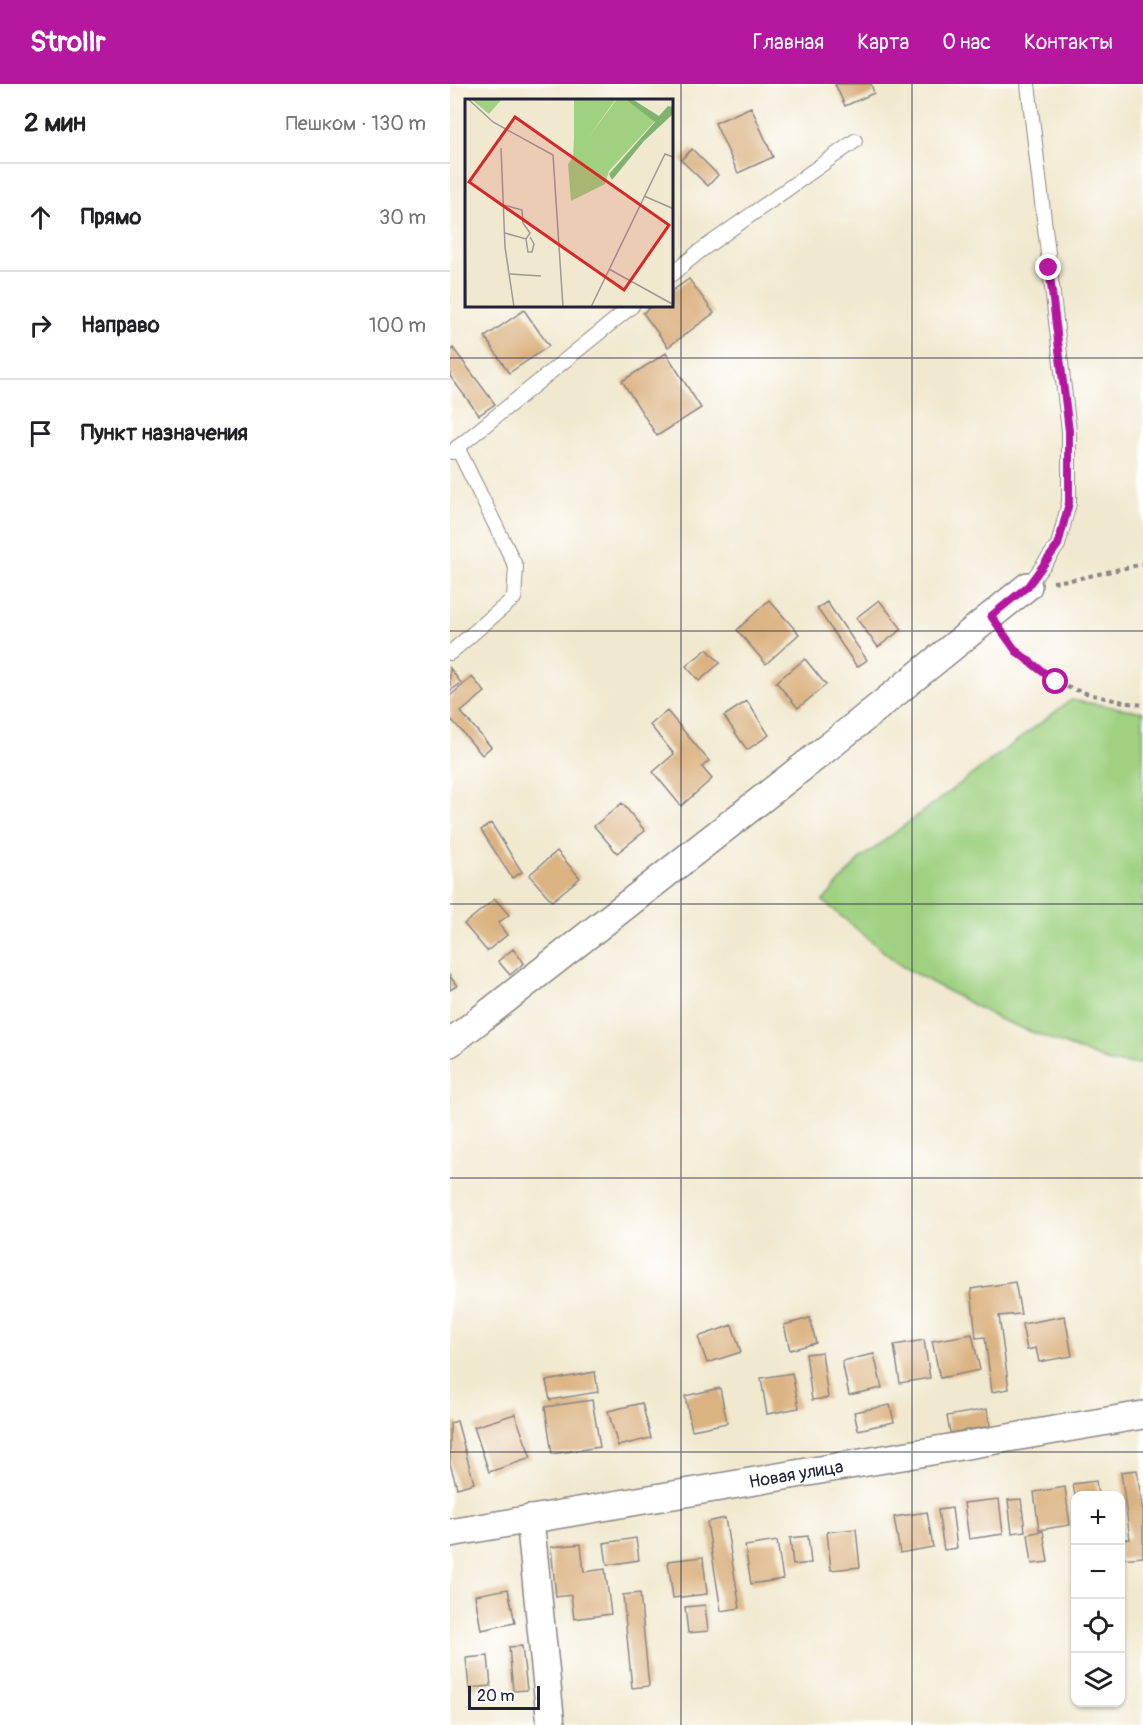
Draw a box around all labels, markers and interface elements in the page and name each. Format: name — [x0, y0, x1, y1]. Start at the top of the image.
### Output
text: Strollr — [30, 25, 105, 60]
text: Главная — [753, 29, 824, 56]
text: Карта — [857, 29, 909, 56]
text: О нас — [942, 29, 991, 56]
text: Контакты — [1024, 29, 1113, 56]
inset map — [465, 99, 674, 308]
text: 2 мин — [24, 107, 86, 139]
text: Пешком · 130 m — [286, 111, 426, 136]
icon: ahead — [24, 201, 57, 234]
text: Прямо — [81, 203, 141, 231]
text: 30 m — [379, 205, 426, 230]
route end — [1035, 254, 1061, 280]
icon: right — [24, 309, 57, 342]
text: Направо — [81, 311, 160, 339]
text: 100 m — [369, 313, 426, 338]
icon: arrive — [24, 417, 57, 450]
text: Пункт назначения — [81, 419, 248, 447]
route start — [1042, 668, 1068, 694]
street label: Новая улица — [747, 1455, 845, 1493]
map controls — [1071, 1491, 1125, 1707]
button: + — [1071, 1491, 1125, 1545]
button: − — [1071, 1545, 1125, 1599]
button: locate — [1071, 1599, 1125, 1653]
button: layers — [1071, 1653, 1125, 1707]
scale bar — [468, 1683, 540, 1710]
text: 20 m — [477, 1686, 515, 1706]

